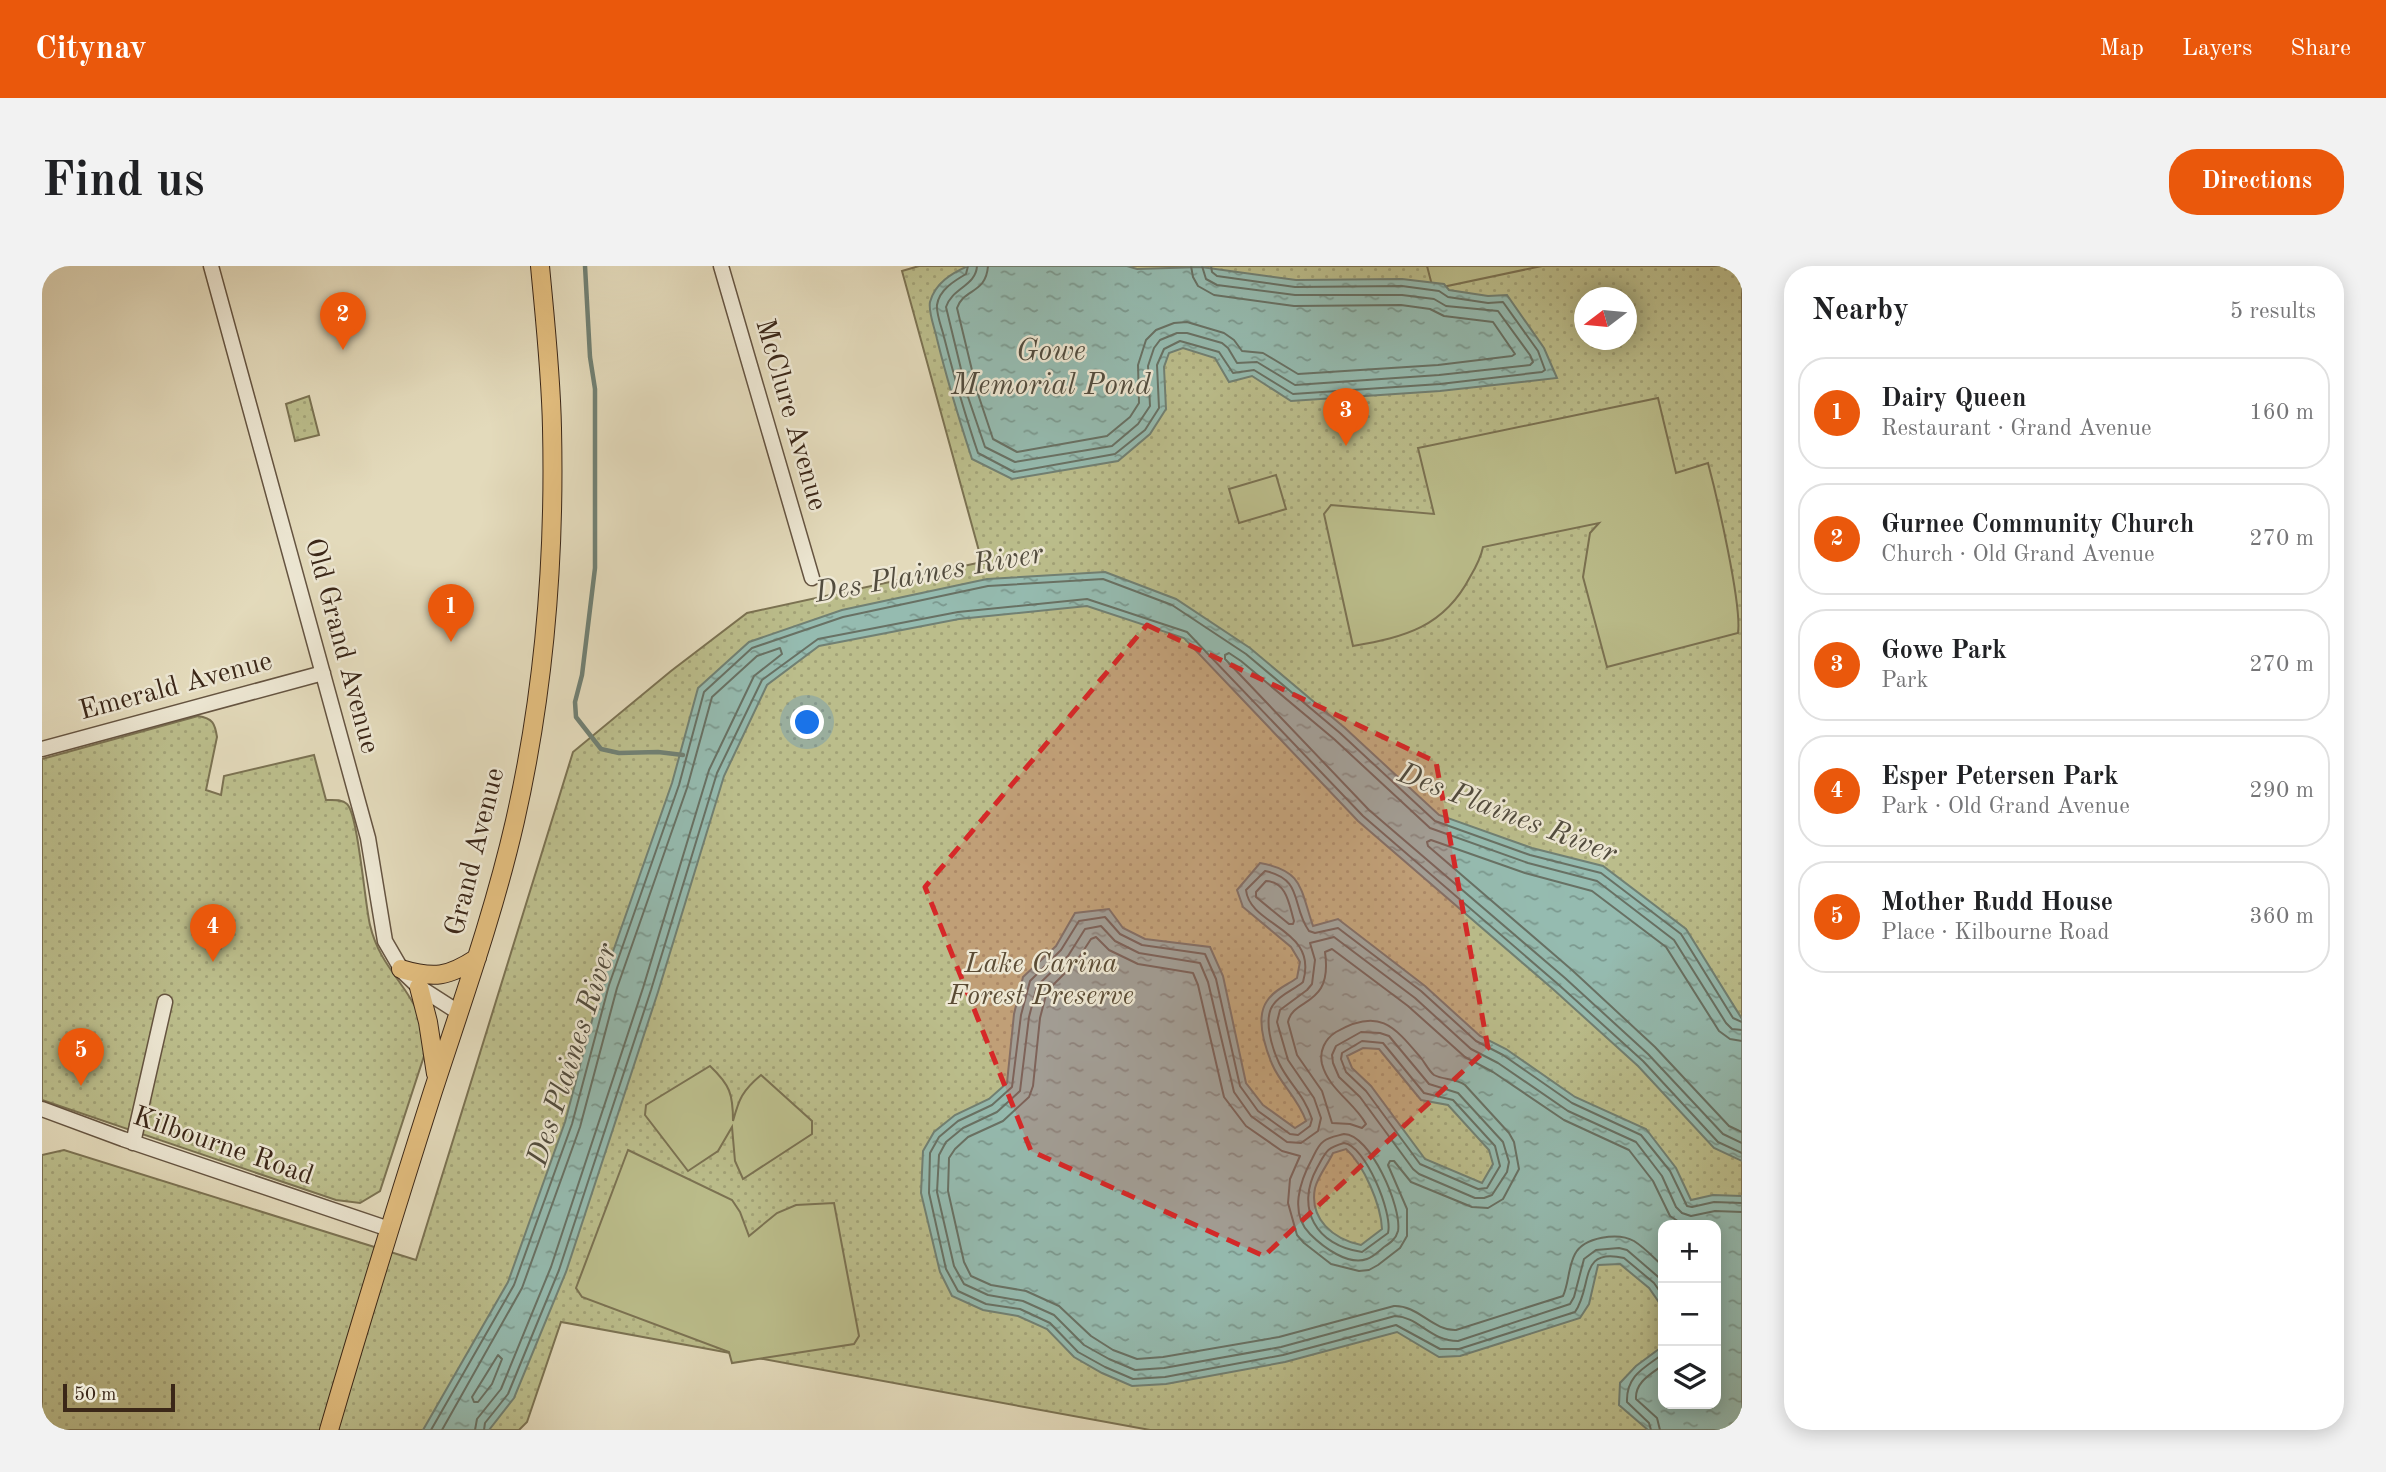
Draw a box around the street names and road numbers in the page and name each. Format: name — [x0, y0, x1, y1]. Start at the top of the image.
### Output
street label: McClure Avenue — [749, 316, 831, 514]
street label: Old Grand Avenue — [299, 535, 383, 757]
street label: Emerald Avenue — [76, 648, 276, 726]
street label: Grand Avenue — [442, 765, 510, 939]
street label: Kilbourne Road — [129, 1103, 317, 1191]

